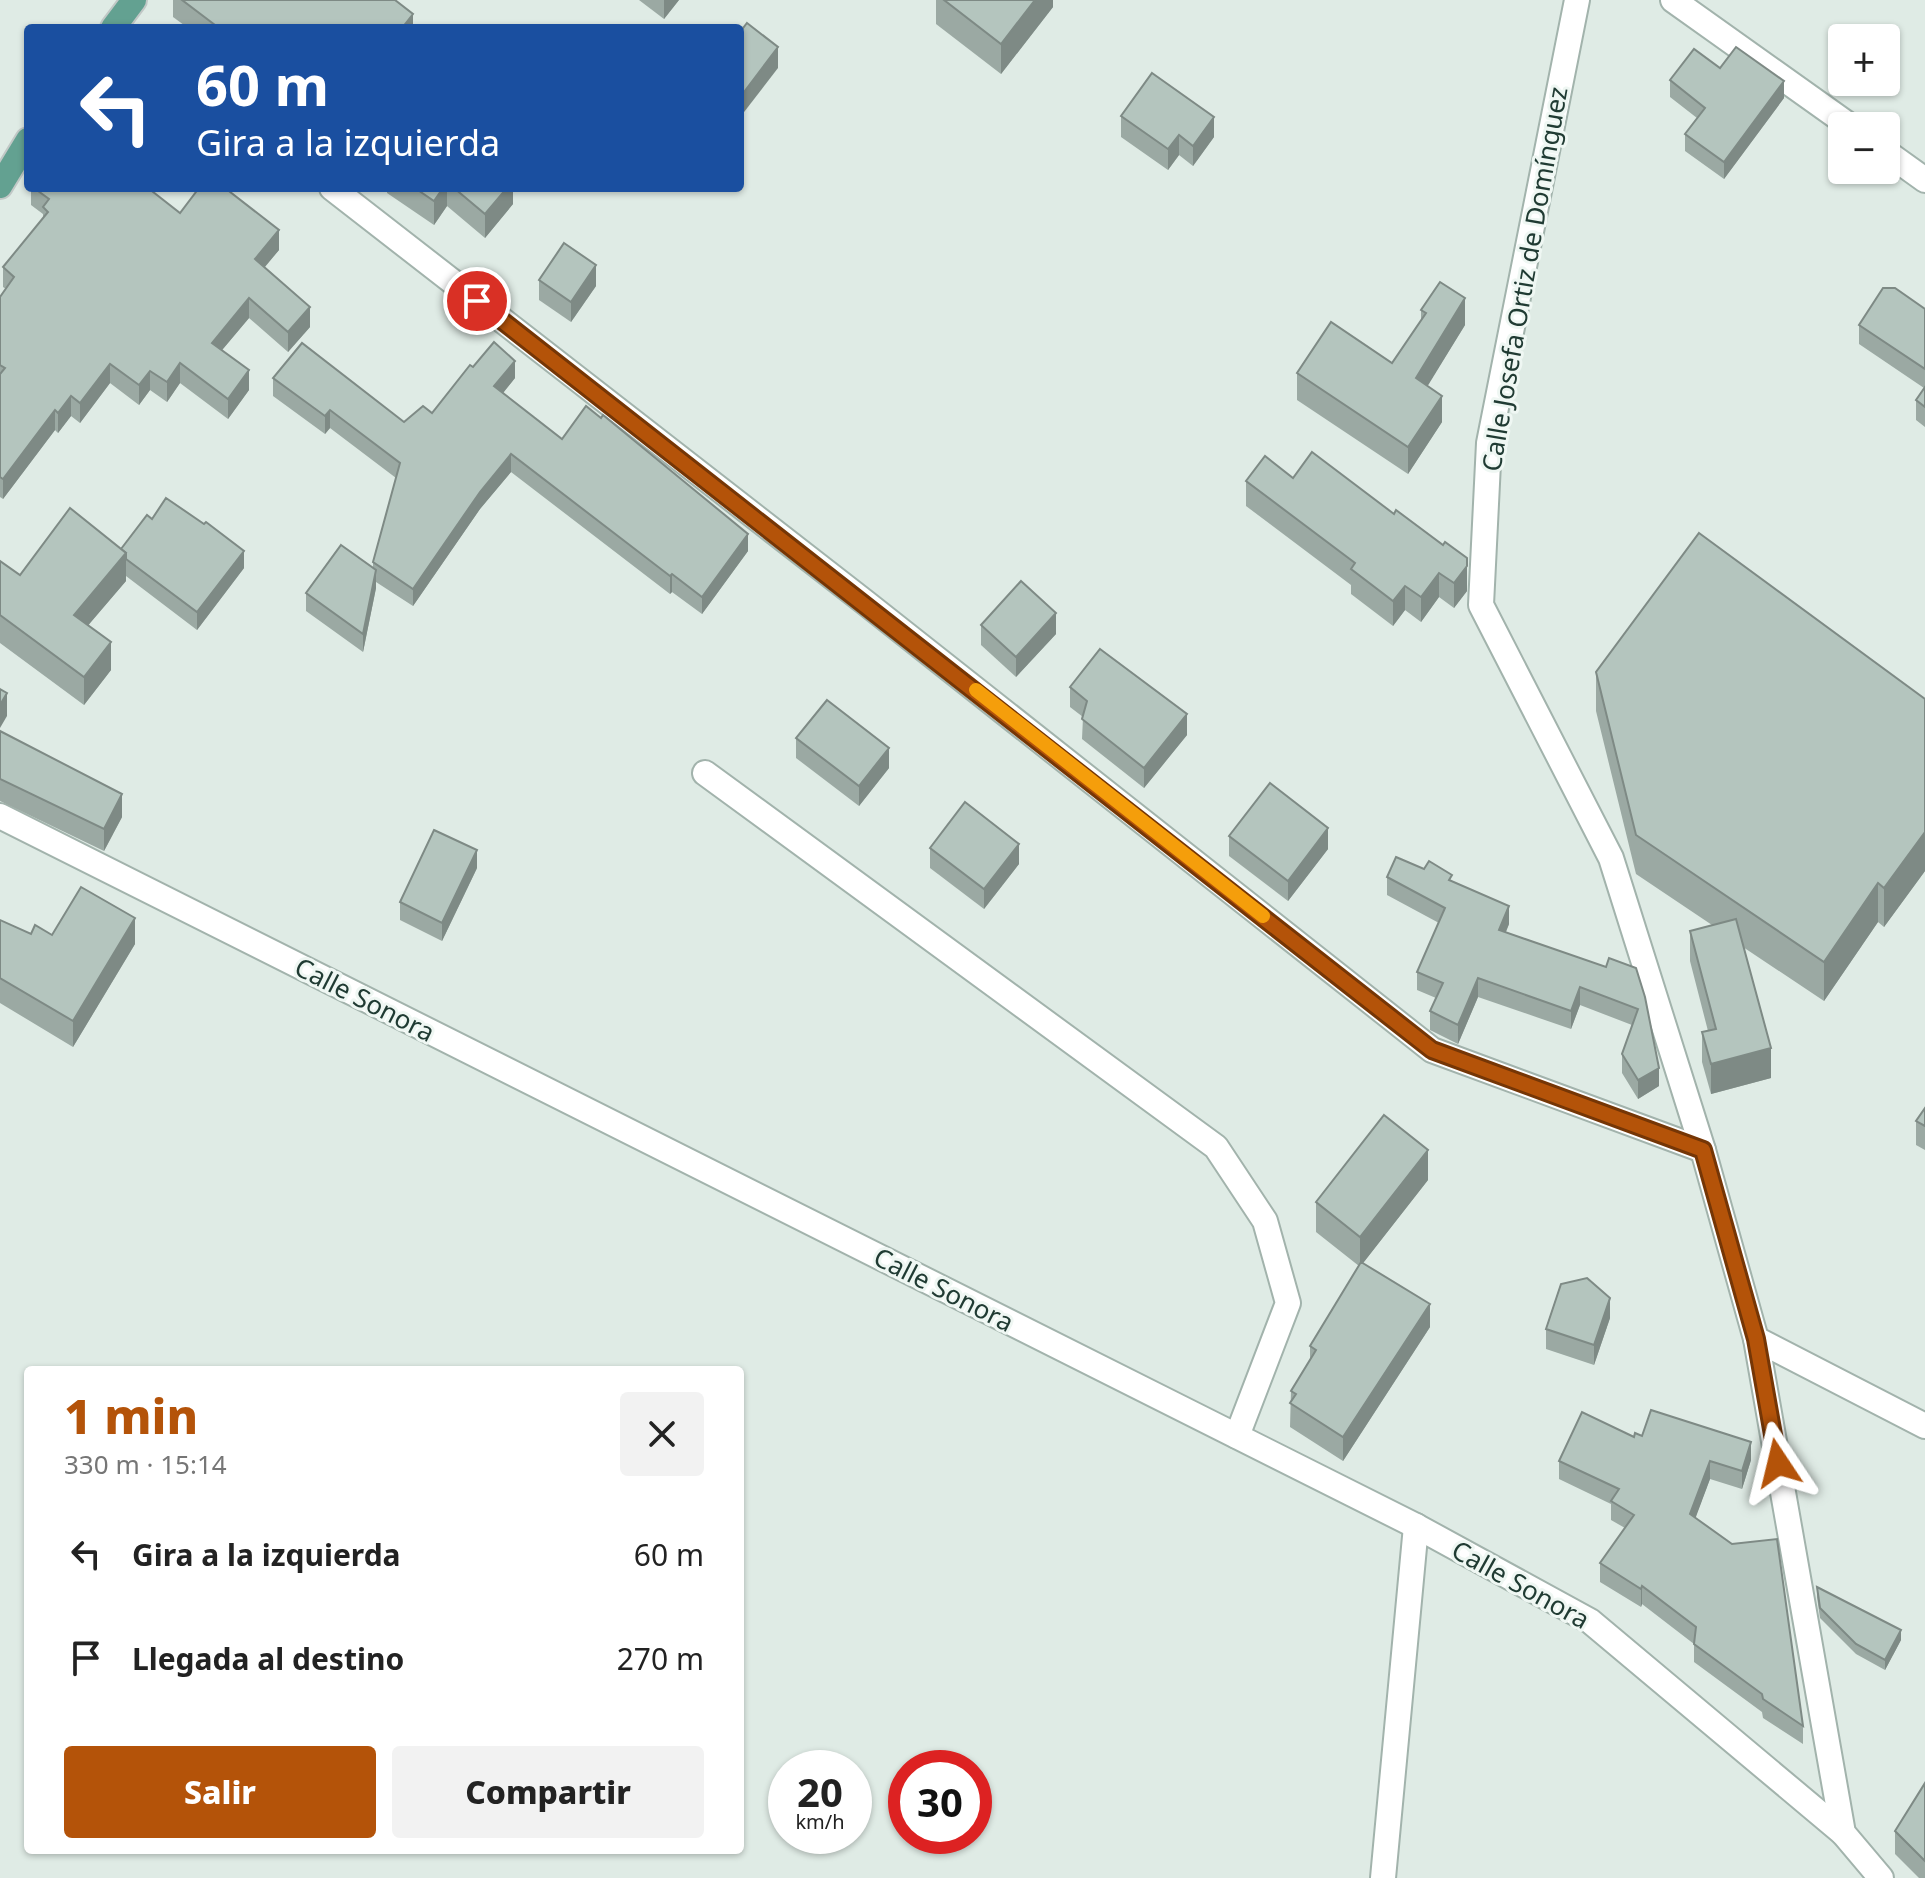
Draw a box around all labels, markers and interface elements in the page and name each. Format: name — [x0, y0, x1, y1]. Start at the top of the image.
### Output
map controls — [1828, 24, 1900, 184]
button: + — [1828, 24, 1900, 96]
text: 60 m — [196, 46, 329, 122]
icon: left — [64, 56, 168, 160]
street label: Calle Josefa Ortiz de Domínguez — [1472, 84, 1576, 474]
button: − — [1828, 112, 1900, 184]
text: Gira a la izquierda — [196, 118, 500, 167]
pin — [443, 267, 511, 335]
icon: arrive — [455, 279, 499, 323]
street label: Calle Sonora — [289, 948, 441, 1050]
street label: Calle Sonora — [868, 1238, 1020, 1340]
text: 1 min — [64, 1383, 198, 1448]
button: close — [620, 1392, 704, 1476]
position arrow — [1736, 1421, 1820, 1505]
text: 330 m · 15:14 — [64, 1446, 227, 1482]
street label: Calle Sonora — [1446, 1531, 1596, 1637]
icon: left — [64, 1532, 108, 1576]
text: Gira a la izquierda — [132, 1534, 401, 1575]
text: 60 m — [634, 1534, 704, 1575]
icon: arrive — [64, 1636, 108, 1680]
text: Llegada al destino — [132, 1638, 404, 1679]
text: 270 m — [617, 1638, 704, 1679]
button: Salir — [64, 1746, 376, 1838]
button: Compartir — [392, 1746, 704, 1838]
speed limit sign: 30 — [888, 1750, 992, 1854]
text: 20 — [797, 1764, 843, 1819]
text: km/h — [795, 1808, 845, 1835]

